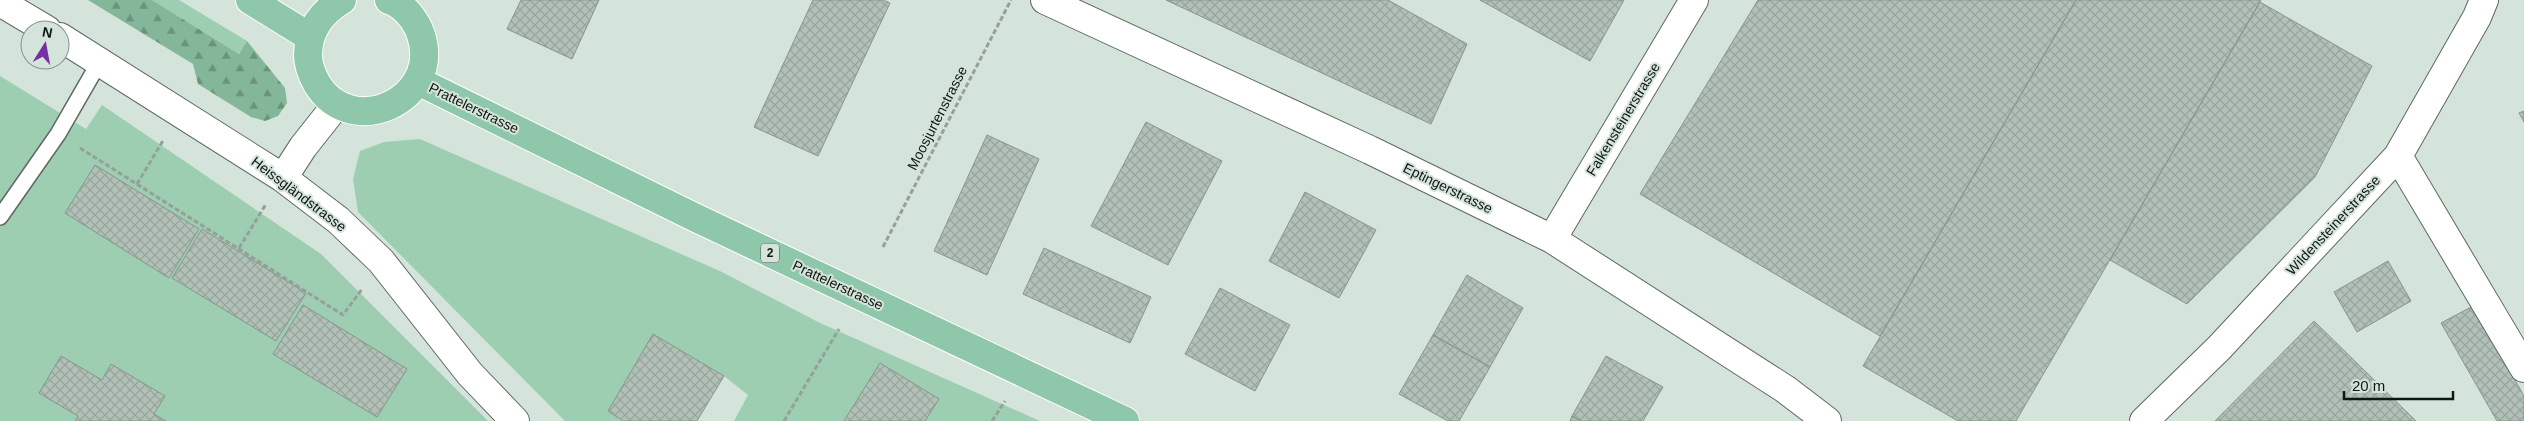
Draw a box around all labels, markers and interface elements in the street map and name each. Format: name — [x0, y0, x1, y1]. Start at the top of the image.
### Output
north arrow — [20, 20, 70, 70]
text: N — [41, 23, 54, 41]
street label: Falkensteinerstrasse — [1583, 59, 1663, 178]
street label: Moosjurtenstrasse — [904, 63, 970, 173]
street label: Prattelerstrasse — [426, 79, 522, 137]
street label: Heissgländstrasse — [249, 153, 350, 235]
street label: Eptingerstrasse — [1401, 159, 1495, 217]
street label: Wildensteinerstrasse — [2283, 172, 2383, 278]
road number: 2 — [761, 244, 779, 262]
street label: Prattelerstrasse — [790, 257, 886, 313]
scale bar — [2344, 368, 2453, 400]
text: 20 m — [2352, 377, 2385, 394]

